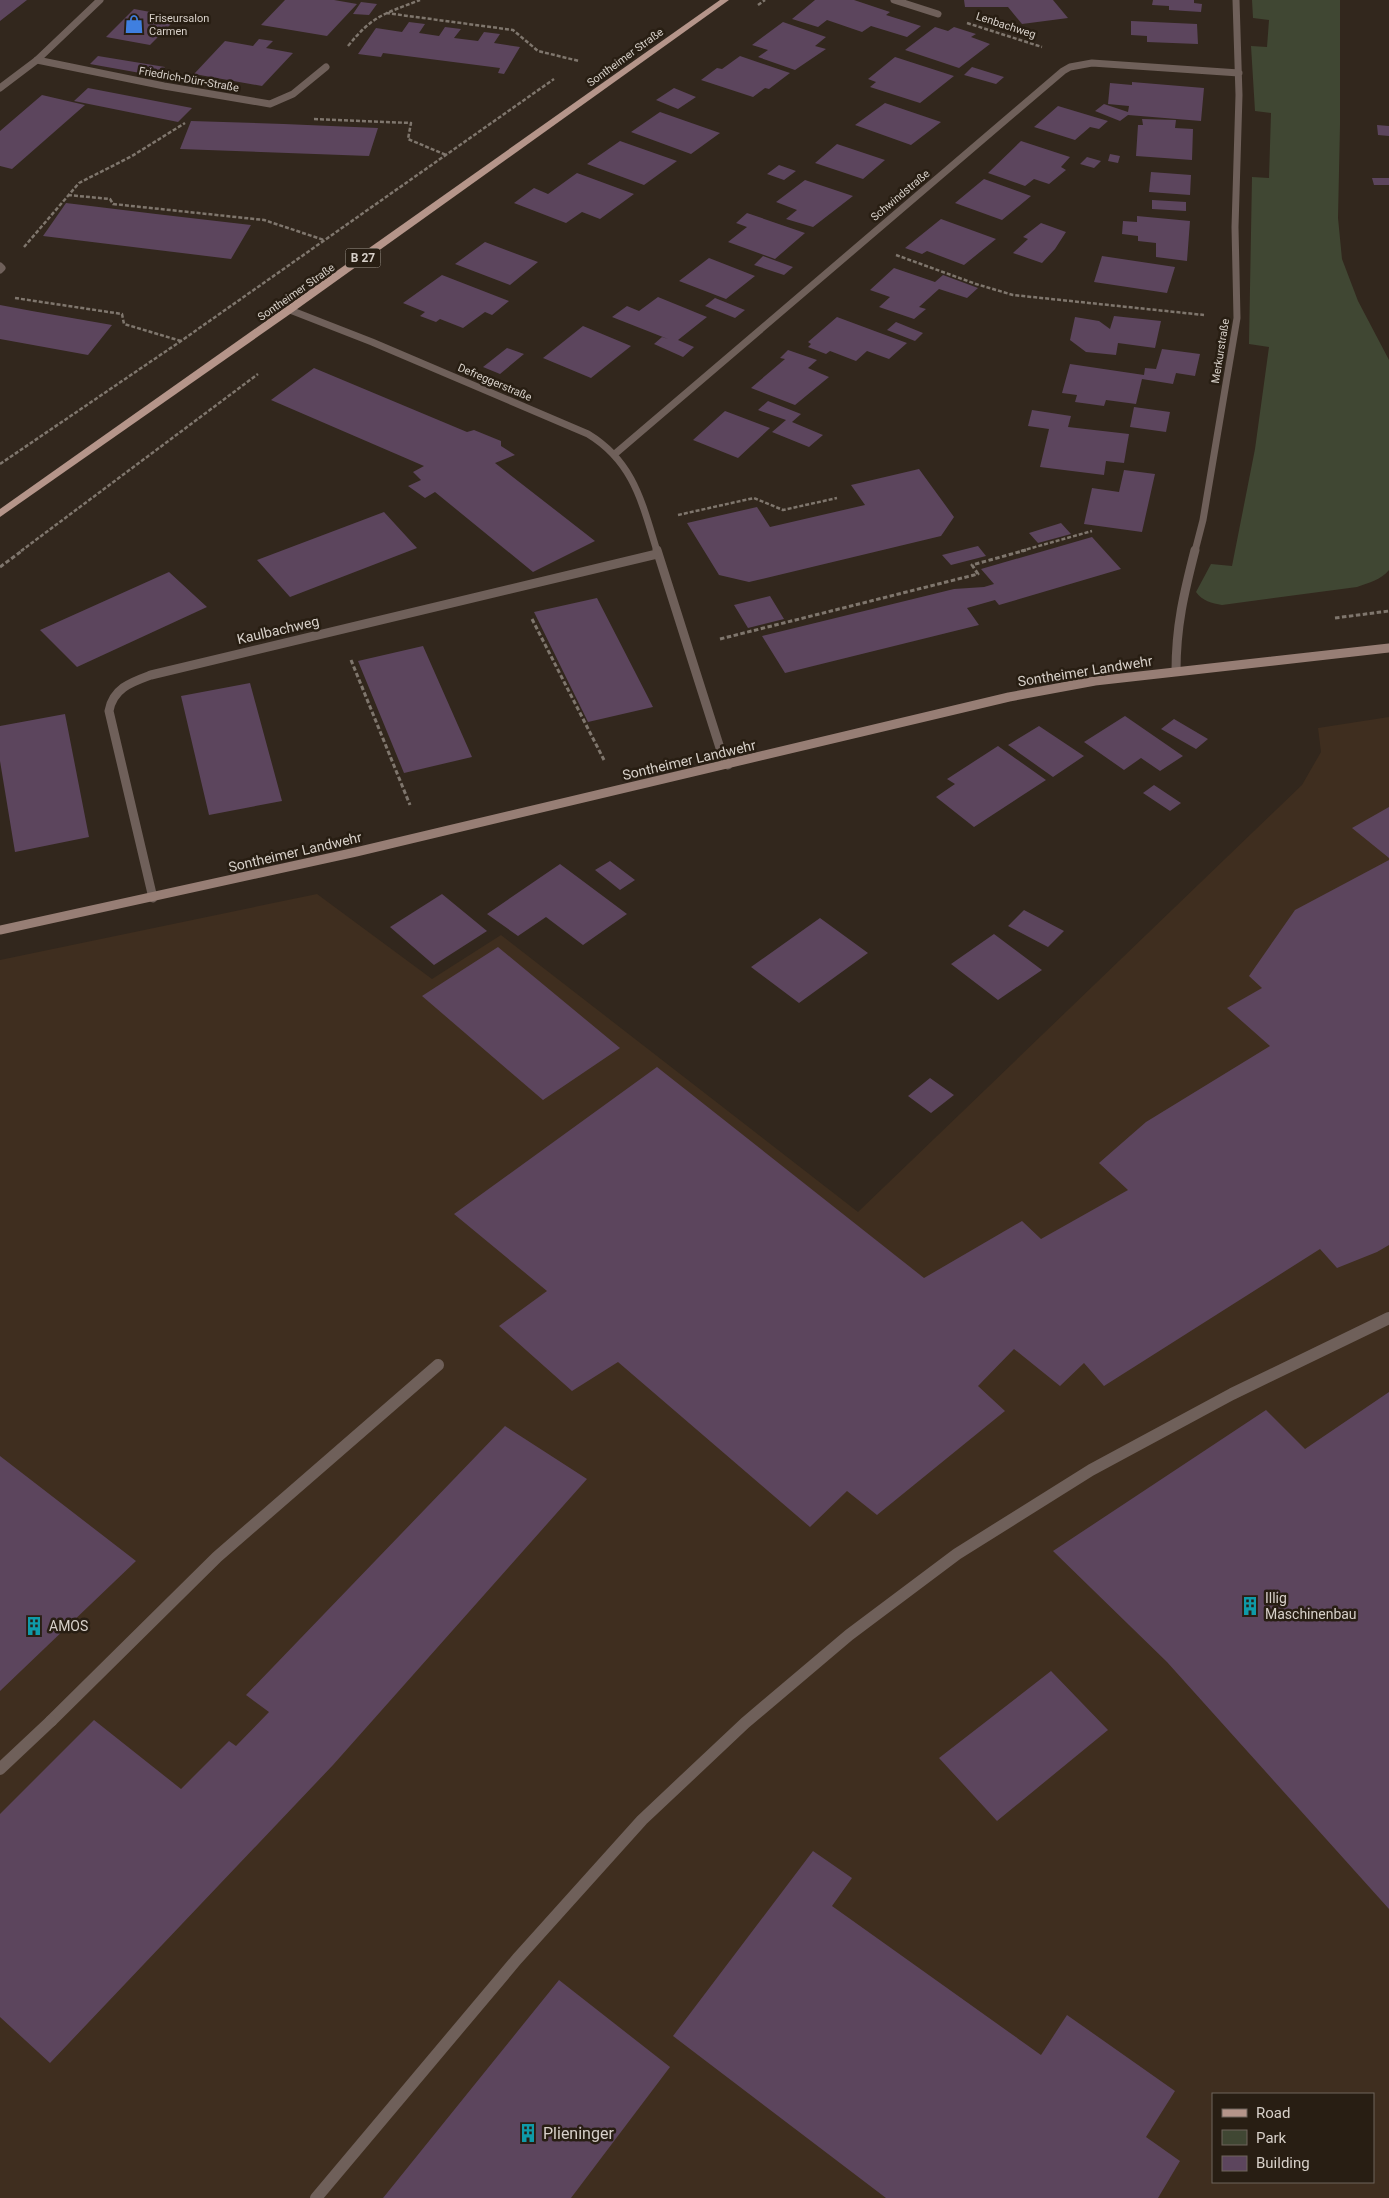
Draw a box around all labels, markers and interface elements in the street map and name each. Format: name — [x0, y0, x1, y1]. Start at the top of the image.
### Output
street label: Lenbachweg — [974, 10, 1037, 41]
place label: Friseursalon Carmen — [149, 12, 209, 38]
shop icon: Friseursalon Carmen — [123, 13, 145, 35]
street label: Sontheimer Straße — [585, 25, 666, 89]
street label: Friedrich-Dürr-Straße — [138, 64, 240, 95]
street label: Schwindstraße — [868, 167, 932, 224]
road number: B 27 — [346, 248, 380, 268]
street label: Sontheimer Straße — [255, 261, 337, 324]
street label: Merkurstraße — [1209, 317, 1232, 385]
street label: Defreggerstraße — [456, 361, 534, 404]
street label: Kaulbachweg — [235, 613, 321, 647]
street label: Sontheimer Landwehr — [1016, 652, 1154, 690]
street label: Sontheimer Landwehr — [621, 737, 757, 783]
street label: Sontheimer Landwehr — [227, 829, 363, 875]
place label: Illig Maschinenbau — [1265, 1590, 1357, 1622]
building icon: Illig Maschinenbau — [1239, 1595, 1261, 1617]
building icon: AMOS — [23, 1615, 45, 1637]
place label: AMOS — [49, 1618, 88, 1634]
legend — [1212, 2093, 1374, 2183]
text: Road — [1256, 2104, 1290, 2122]
building icon: Plieninger — [517, 2122, 539, 2144]
place label: Plieninger — [543, 2124, 614, 2143]
text: Park — [1256, 2129, 1287, 2147]
text: Building — [1256, 2154, 1310, 2172]

